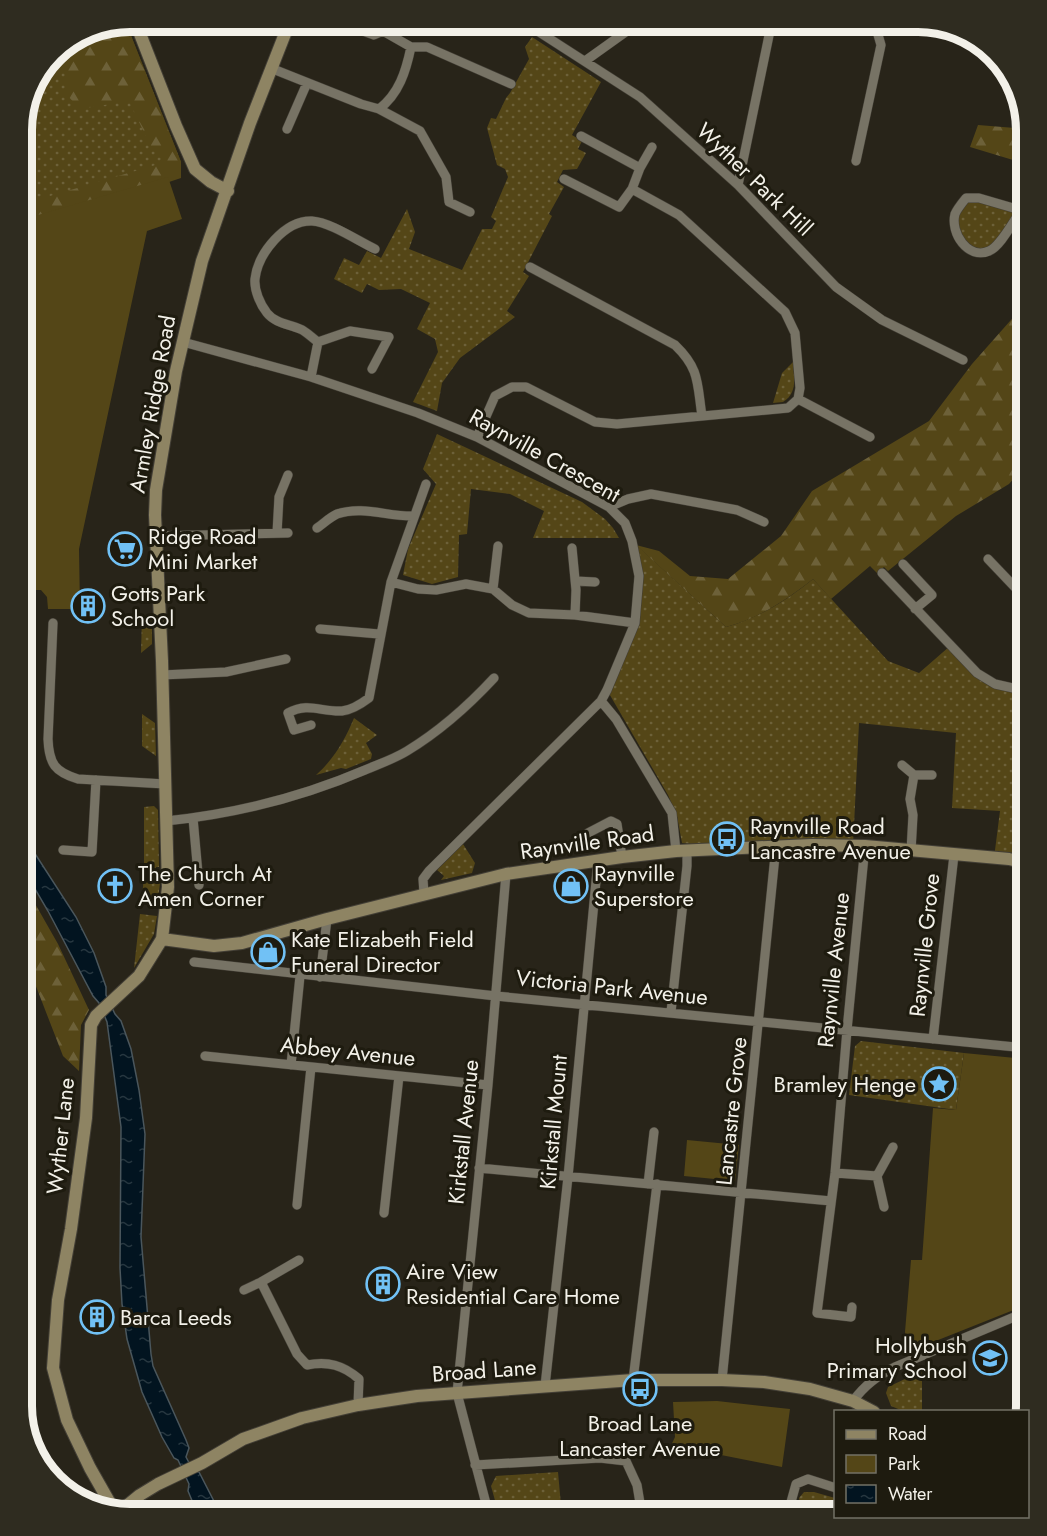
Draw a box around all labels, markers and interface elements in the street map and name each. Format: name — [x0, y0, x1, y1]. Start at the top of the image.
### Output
street label: Wyther Park Hill — [690, 115, 820, 243]
street label: Armley Ridge Road — [121, 313, 183, 495]
street label: Raynville Crescent — [464, 400, 627, 510]
place label: Ridge Road Mini Market — [148, 520, 258, 577]
supermarket icon: Ridge Road Mini Market — [107, 531, 143, 567]
place label: Gotts Park School — [111, 577, 206, 634]
building icon: Gotts Park School — [70, 588, 106, 624]
place label: Raynville Road Lancastre Avenue — [750, 810, 911, 867]
street label: Raynville Road — [518, 817, 656, 867]
bus stop icon: Raynville Road Lancastre Avenue — [709, 821, 745, 857]
place label: The Church At Amen Corner — [138, 857, 272, 914]
place label: Raynville Superstore — [594, 857, 694, 914]
church icon: The Church At Amen Corner — [97, 868, 133, 904]
shop icon: Raynville Superstore — [553, 868, 589, 904]
street label: Raynville Grove — [901, 872, 947, 1018]
street label: Raynville Avenue — [809, 891, 857, 1049]
place label: Kate Elizabeth Field Funeral Director — [291, 923, 474, 980]
shop icon: Kate Elizabeth Field Funeral Director — [250, 934, 286, 970]
street label: Victoria Park Avenue — [514, 961, 710, 1013]
street label: Abbey Avenue — [279, 1028, 417, 1074]
street label: Lancastre Grove — [707, 1035, 755, 1187]
street label: Kirkstall Mount — [531, 1053, 575, 1191]
street label: Kirkstall Avenue — [439, 1058, 487, 1206]
place icon: Bramley Henge — [921, 1066, 957, 1102]
place label: Bramley Henge — [774, 1068, 916, 1100]
street label: Wyther Lane — [38, 1076, 82, 1196]
place label: Aire View Residential Care Home — [406, 1255, 620, 1312]
building icon: Aire View Residential Care Home — [365, 1266, 401, 1302]
building icon: Barca Leeds — [79, 1299, 115, 1335]
place label: Barca Leeds — [120, 1301, 232, 1333]
place label: Hollybush Primary School — [827, 1329, 967, 1386]
school or university icon: Hollybush Primary School — [972, 1340, 1008, 1376]
street label: Broad Lane — [431, 1350, 537, 1390]
bus stop icon: Broad Lane Lancaster Avenue — [622, 1371, 658, 1407]
place label: Broad Lane Lancaster Avenue — [559, 1407, 721, 1464]
legend — [834, 1410, 1029, 1518]
text: Road — [888, 1421, 927, 1447]
text: Park — [888, 1451, 920, 1477]
text: Water — [888, 1481, 933, 1507]

